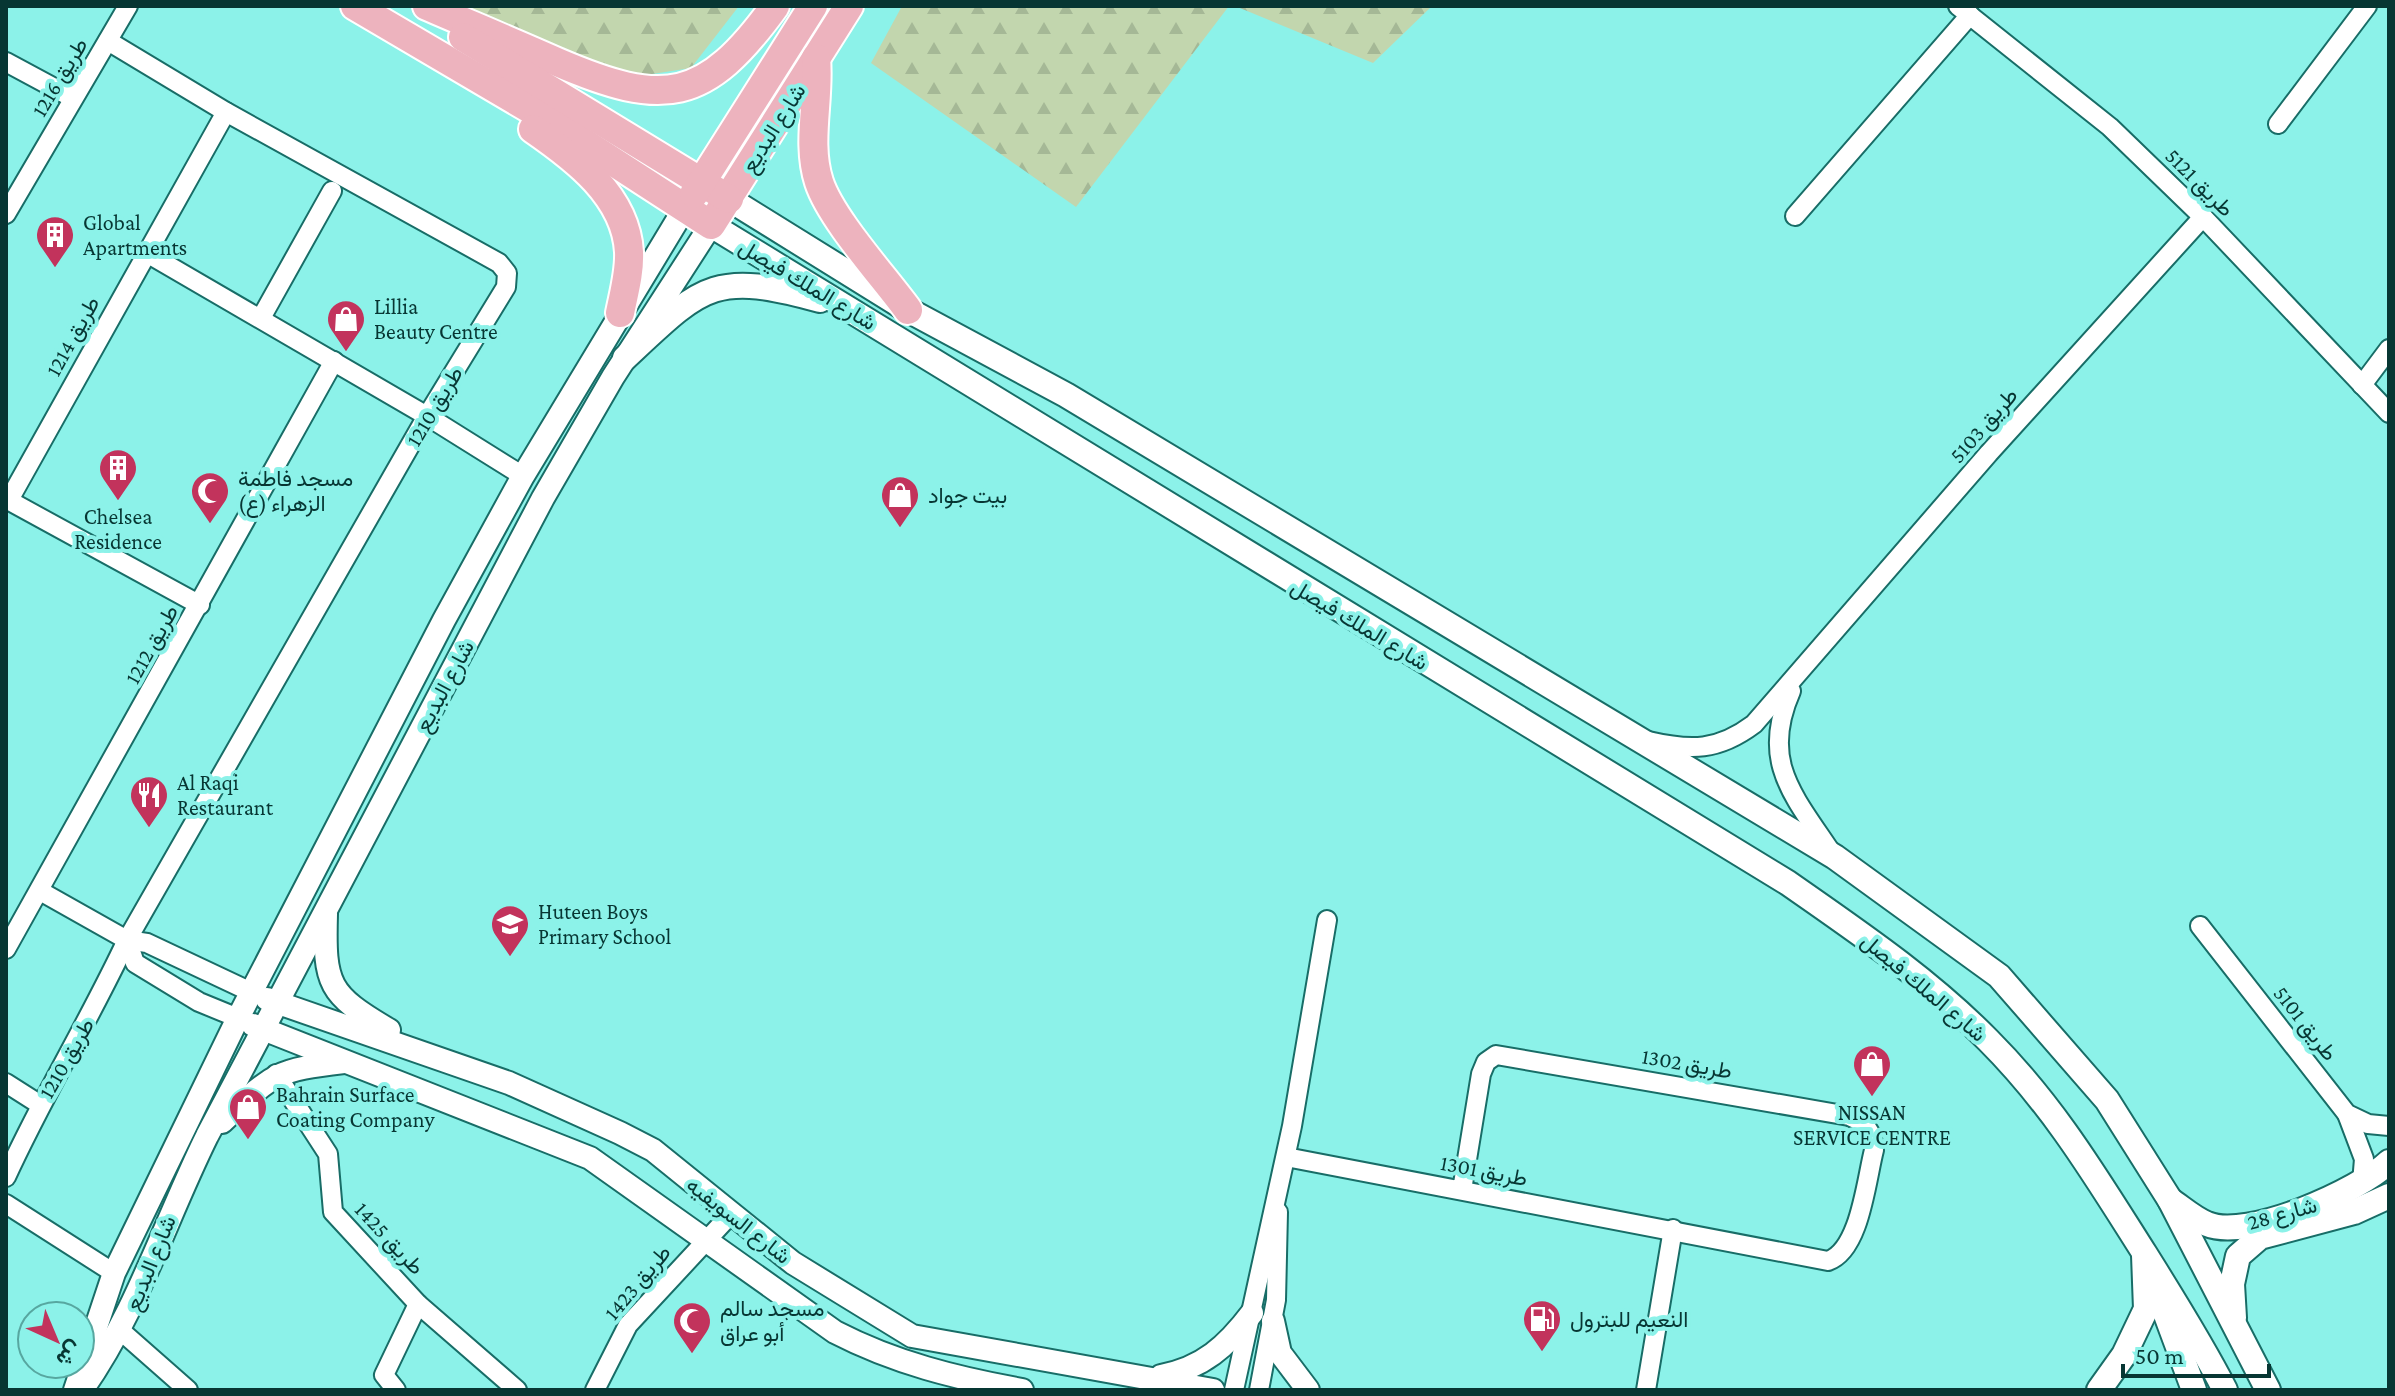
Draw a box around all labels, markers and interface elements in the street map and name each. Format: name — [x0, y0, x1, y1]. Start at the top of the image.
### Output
street label: طريق 1216 — [26, 34, 93, 122]
street label: شارع البديع — [736, 79, 812, 179]
street label: طريق 5121 — [2160, 143, 2239, 222]
place label: Global Apartments — [83, 210, 187, 260]
building icon: Global Apartments — [34, 214, 76, 269]
street label: شارع الملك فيصل — [734, 234, 881, 337]
street label: طريق 1214 — [40, 292, 105, 381]
place label: Lillia Beauty Centre — [374, 294, 498, 344]
shop icon: Lillia Beauty Centre — [325, 298, 367, 353]
street label: طريق 1210 — [401, 362, 469, 451]
street label: طريق 5103 — [1944, 383, 2023, 469]
building icon: Chelsea Residence — [97, 447, 139, 502]
place label: مسجد فاطمة الزهراء (ع) — [238, 466, 353, 518]
mosque icon: مسجد فاطمة الزهراء (ع) — [189, 470, 231, 525]
shop icon: بيت جواد — [879, 474, 921, 529]
place label: بيت جواد — [928, 483, 1007, 509]
place label: Chelsea Residence — [74, 504, 162, 554]
street label: شارع الملك فيصل — [1286, 574, 1433, 677]
street label: طريق 1212 — [120, 600, 184, 689]
street label: شارع البديع — [410, 636, 481, 737]
place label: Al Raqi Restaurant — [177, 770, 274, 820]
restaurant icon: Al Raqi Restaurant — [128, 774, 170, 829]
place label: Huteen Boys Primary School — [538, 899, 672, 949]
school or university icon: Huteen Boys Primary School — [489, 903, 531, 958]
street label: شارع الملك فيصل — [1855, 928, 1991, 1048]
street label: طريق 5101 — [2268, 981, 2343, 1066]
street label: طريق 1210 — [34, 1014, 100, 1103]
street label: طريق 1302 — [1640, 1043, 1734, 1085]
shop icon: NISSAN SERVICE CENTRE — [1851, 1043, 1893, 1098]
place label: Bahrain Surface Coating Company — [276, 1082, 436, 1132]
shop icon: Bahrain Surface Coating Company — [227, 1086, 269, 1141]
place label: NISSAN SERVICE CENTRE — [1793, 1100, 1951, 1150]
street label: طريق 1301 — [1438, 1150, 1530, 1192]
street label: شارع السويفيه — [680, 1172, 796, 1270]
street label: شارع 28 — [2245, 1192, 2320, 1237]
street label: طريق 1425 — [349, 1197, 429, 1280]
street label: شارع البديع — [120, 1212, 183, 1315]
street label: طريق 1423 — [599, 1240, 677, 1325]
place label: مسجد سالم أبو عراق — [720, 1296, 825, 1347]
fuel station icon: النعيم للبترول — [1521, 1298, 1563, 1353]
north arrow — [16, 1300, 96, 1380]
mosque icon: مسجد سالم أبو عراق — [671, 1300, 713, 1355]
place label: النعيم للبترول — [1570, 1307, 1688, 1334]
scale bar — [2123, 1328, 2269, 1378]
text: ش — [51, 1335, 88, 1372]
text: 50 m — [2135, 1342, 2184, 1369]

